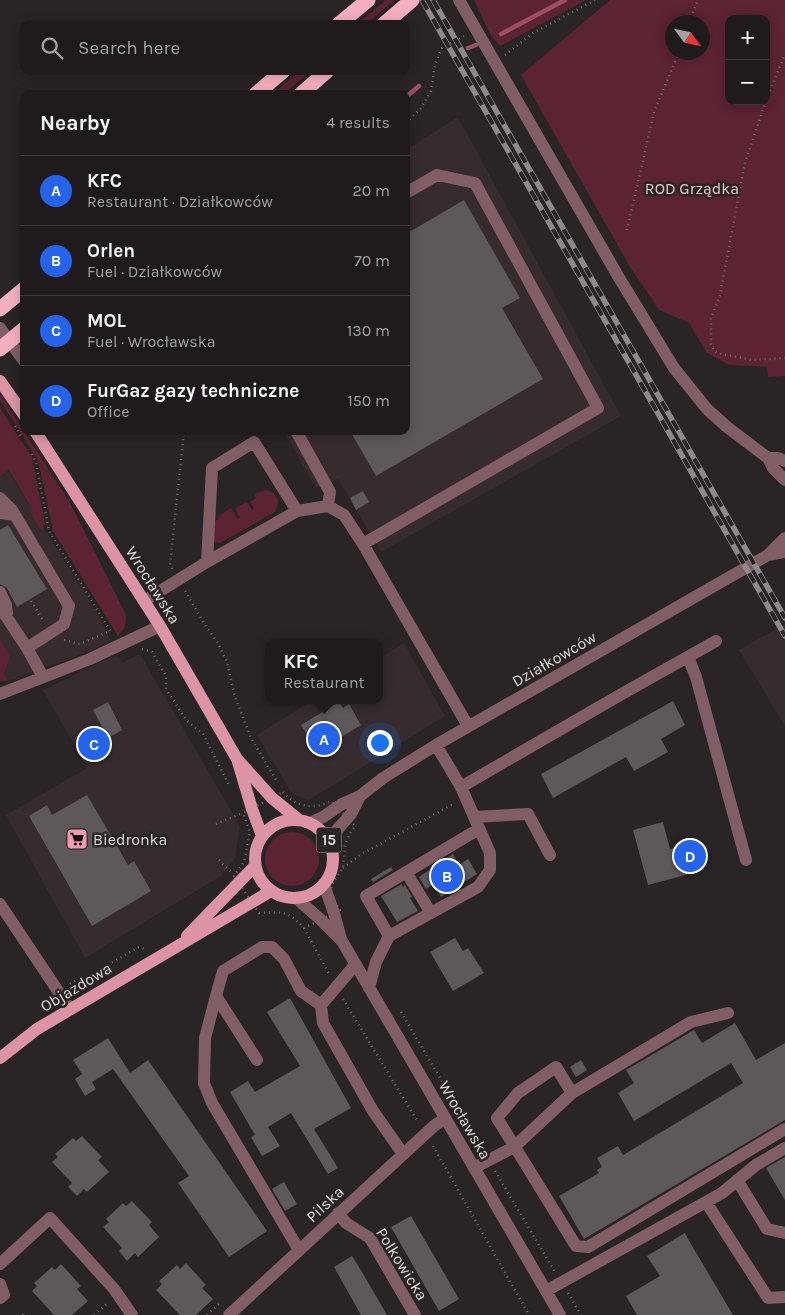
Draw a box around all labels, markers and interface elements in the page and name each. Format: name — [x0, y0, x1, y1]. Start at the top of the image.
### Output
north arrow — [665, 15, 710, 60]
map controls — [725, 15, 770, 105]
button: + — [725, 15, 770, 60]
search box — [20, 20, 410, 75]
icon: search — [38, 34, 66, 62]
text: Search here — [78, 37, 180, 59]
button: − — [725, 60, 770, 105]
text: Nearby — [40, 111, 110, 135]
text: 4 results — [326, 113, 390, 132]
text: KFC — [87, 170, 122, 192]
park label: ROD Grządka — [645, 179, 739, 198]
text: A — [51, 181, 61, 200]
text: 20 m — [352, 181, 390, 200]
text: Restaurant · Działkowców — [87, 192, 273, 211]
text: Orlen — [87, 240, 135, 262]
text: B — [51, 251, 61, 270]
text: 70 m — [354, 251, 390, 270]
text: Fuel · Działkowców — [87, 262, 222, 281]
text: MOL — [87, 310, 126, 332]
text: C — [51, 321, 61, 340]
text: 130 m — [347, 321, 390, 340]
text: Fuel · Wrocławska — [87, 332, 216, 351]
text: FurGaz gazy techniczne — [87, 380, 299, 402]
text: D — [51, 391, 61, 410]
text: 150 m — [347, 391, 390, 410]
text: Office — [87, 402, 130, 421]
street label: Wrocławska — [122, 543, 184, 627]
street label: Działkowców — [508, 627, 600, 691]
popup — [265, 639, 383, 704]
text: KFC — [283, 651, 318, 673]
text: Restaurant — [283, 673, 365, 692]
pin: A — [308, 720, 340, 758]
pin: C — [78, 725, 110, 763]
your location — [367, 730, 393, 756]
supermarket icon: Biedronka — [65, 827, 89, 851]
road number: 15 — [316, 828, 342, 852]
place label: Biedronka — [93, 830, 167, 849]
pin: D — [674, 837, 706, 875]
pin: B — [431, 857, 463, 895]
street label: Objazdowa — [37, 958, 115, 1016]
street label: Wrocławska — [435, 1077, 495, 1163]
street label: Pilska — [302, 1182, 348, 1226]
street label: Polkowicka — [372, 1224, 432, 1304]

